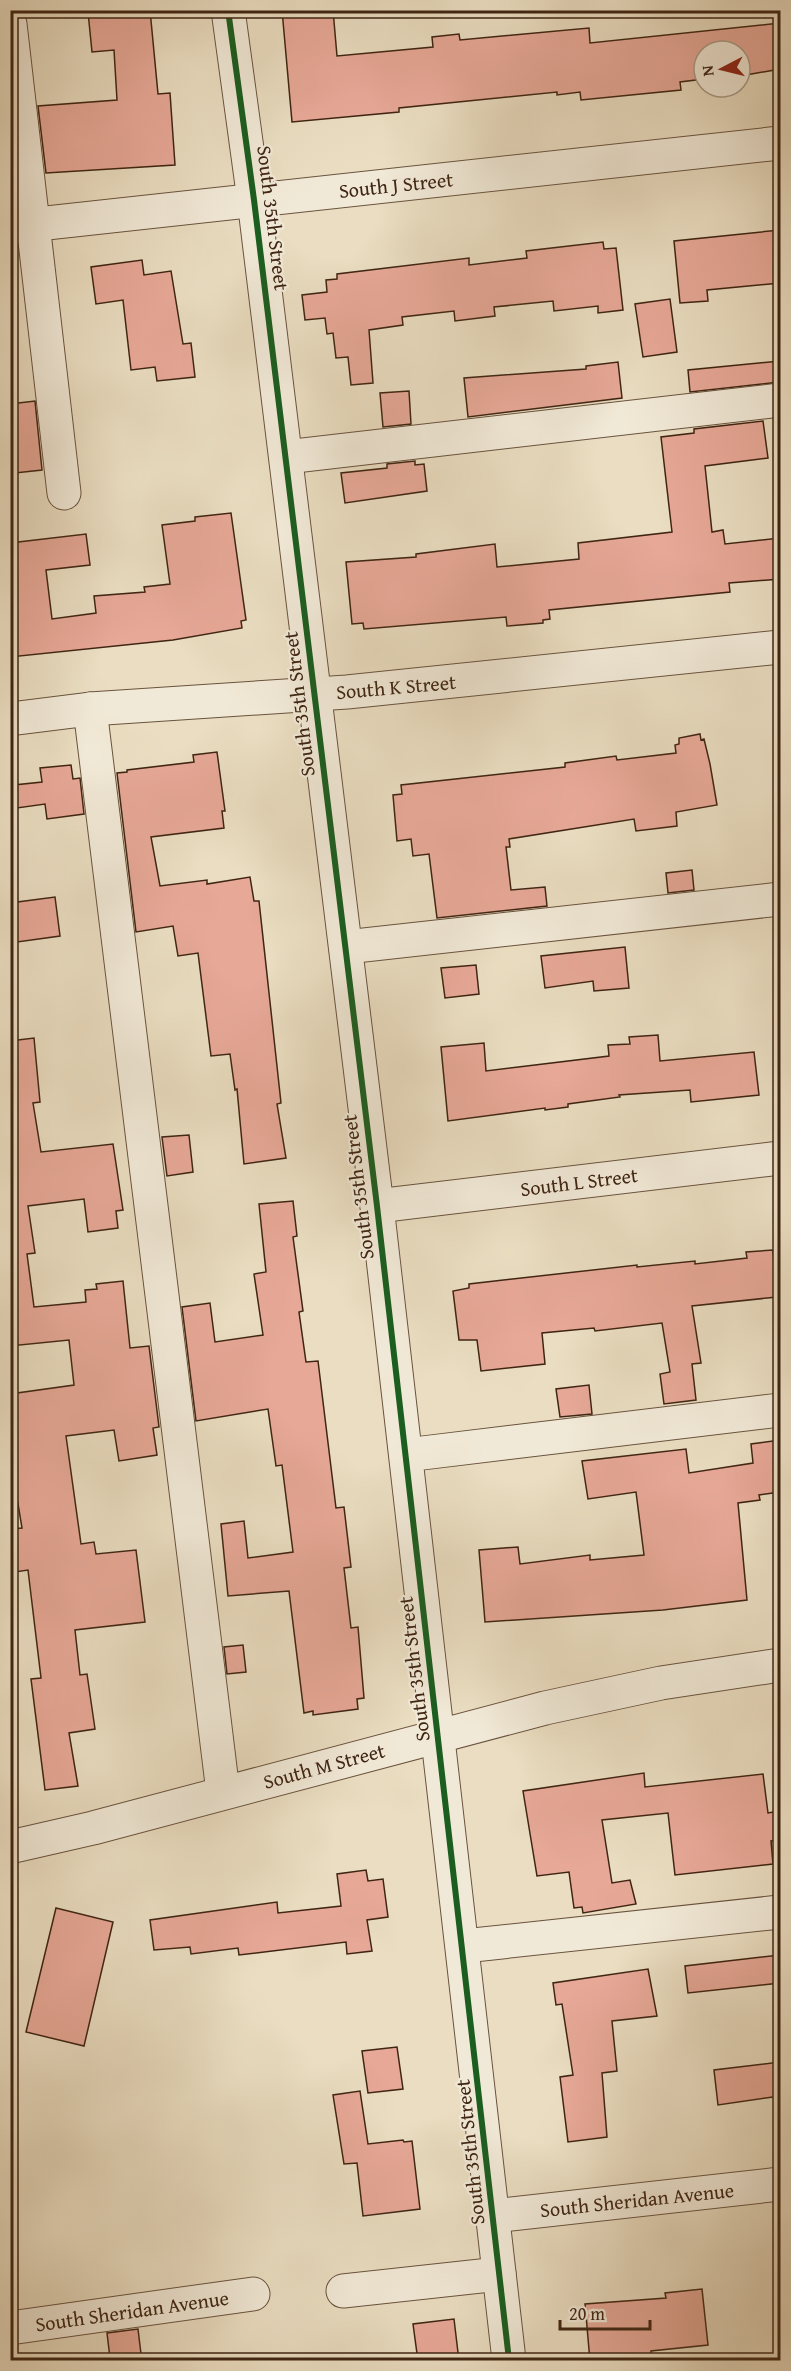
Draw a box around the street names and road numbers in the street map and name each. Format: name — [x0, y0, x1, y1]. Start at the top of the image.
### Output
street label: South 35th Street — [250, 144, 297, 292]
street label: South J Street — [337, 164, 455, 205]
street label: South 35th Street — [275, 630, 322, 778]
street label: South K Street — [335, 667, 457, 706]
street label: South 35th Street — [334, 1113, 381, 1261]
street label: South L Street — [518, 1160, 639, 1203]
street label: South 35th Street — [390, 1595, 437, 1743]
street label: South M Street — [260, 1735, 388, 1796]
street label: South 35th Street — [447, 2078, 492, 2226]
street label: South Sheridan Avenue — [538, 2175, 735, 2224]
street label: South Sheridan Avenue — [33, 2283, 230, 2338]

